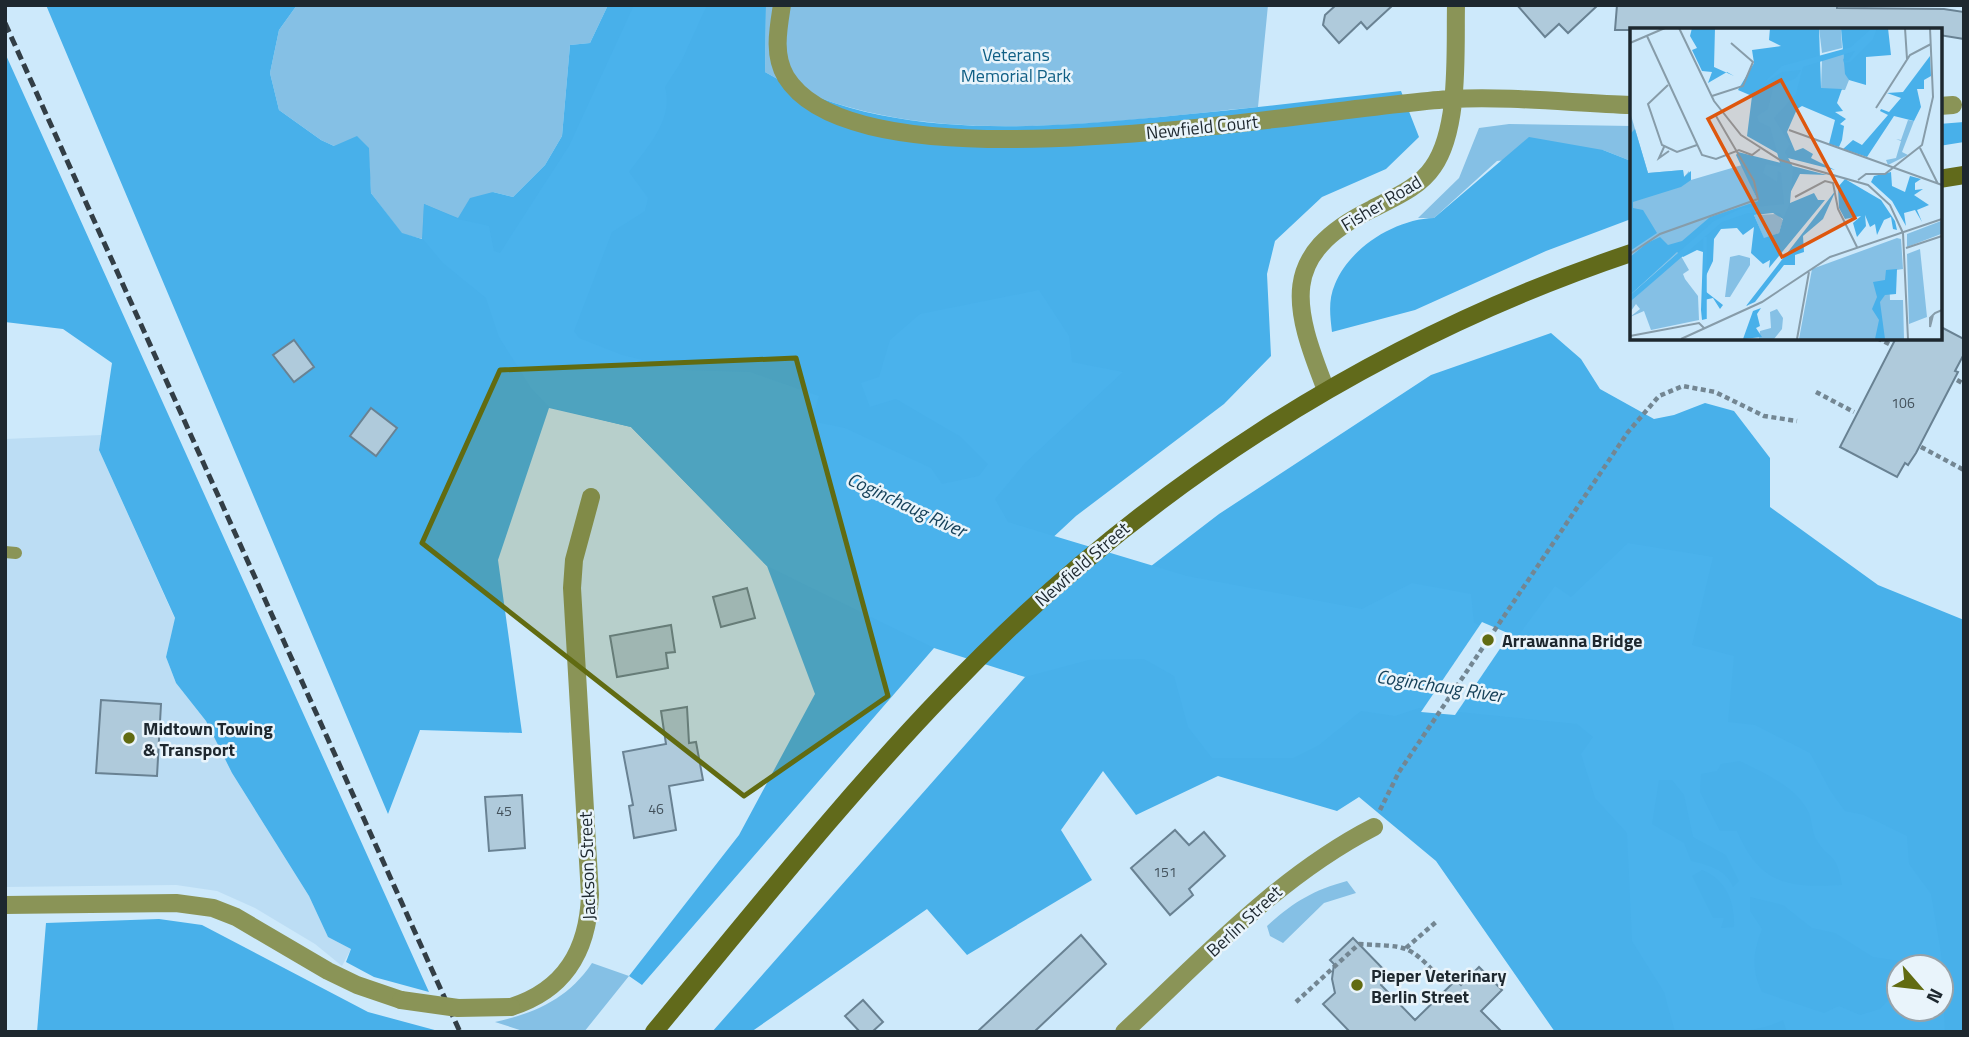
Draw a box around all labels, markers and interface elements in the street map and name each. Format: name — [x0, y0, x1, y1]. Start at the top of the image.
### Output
inset map — [1630, 28, 1941, 340]
park label: Veterans Memorial Park — [961, 41, 1072, 89]
street label: Newfield Court — [1145, 108, 1260, 146]
street label: Fisher Road — [1336, 168, 1426, 238]
house number: 106 — [1891, 392, 1915, 413]
water label: Coginchaug River — [843, 464, 973, 545]
street label: Newfield Street — [1029, 515, 1136, 613]
place label: Arrawanna Bridge — [1502, 627, 1643, 654]
marker: Arrawanna Bridge — [1480, 632, 1496, 648]
water label: Coginchaug River — [1375, 661, 1507, 710]
place label: Midtown Towing & Transport — [143, 715, 273, 763]
marker: Midtown Towing & Transport — [121, 730, 137, 746]
house number: 46 — [648, 798, 664, 819]
house number: 45 — [496, 800, 512, 821]
street label: Jackson Street — [572, 811, 602, 921]
house number: 151 — [1153, 861, 1177, 882]
street label: Berlin Street — [1200, 878, 1288, 963]
north arrow — [1885, 953, 1955, 1023]
place label: Pieper Veterinary Berlin Street — [1371, 962, 1507, 1010]
marker: Pieper Veterinary Berlin Street — [1349, 977, 1365, 993]
text: N — [1920, 984, 1951, 1009]

